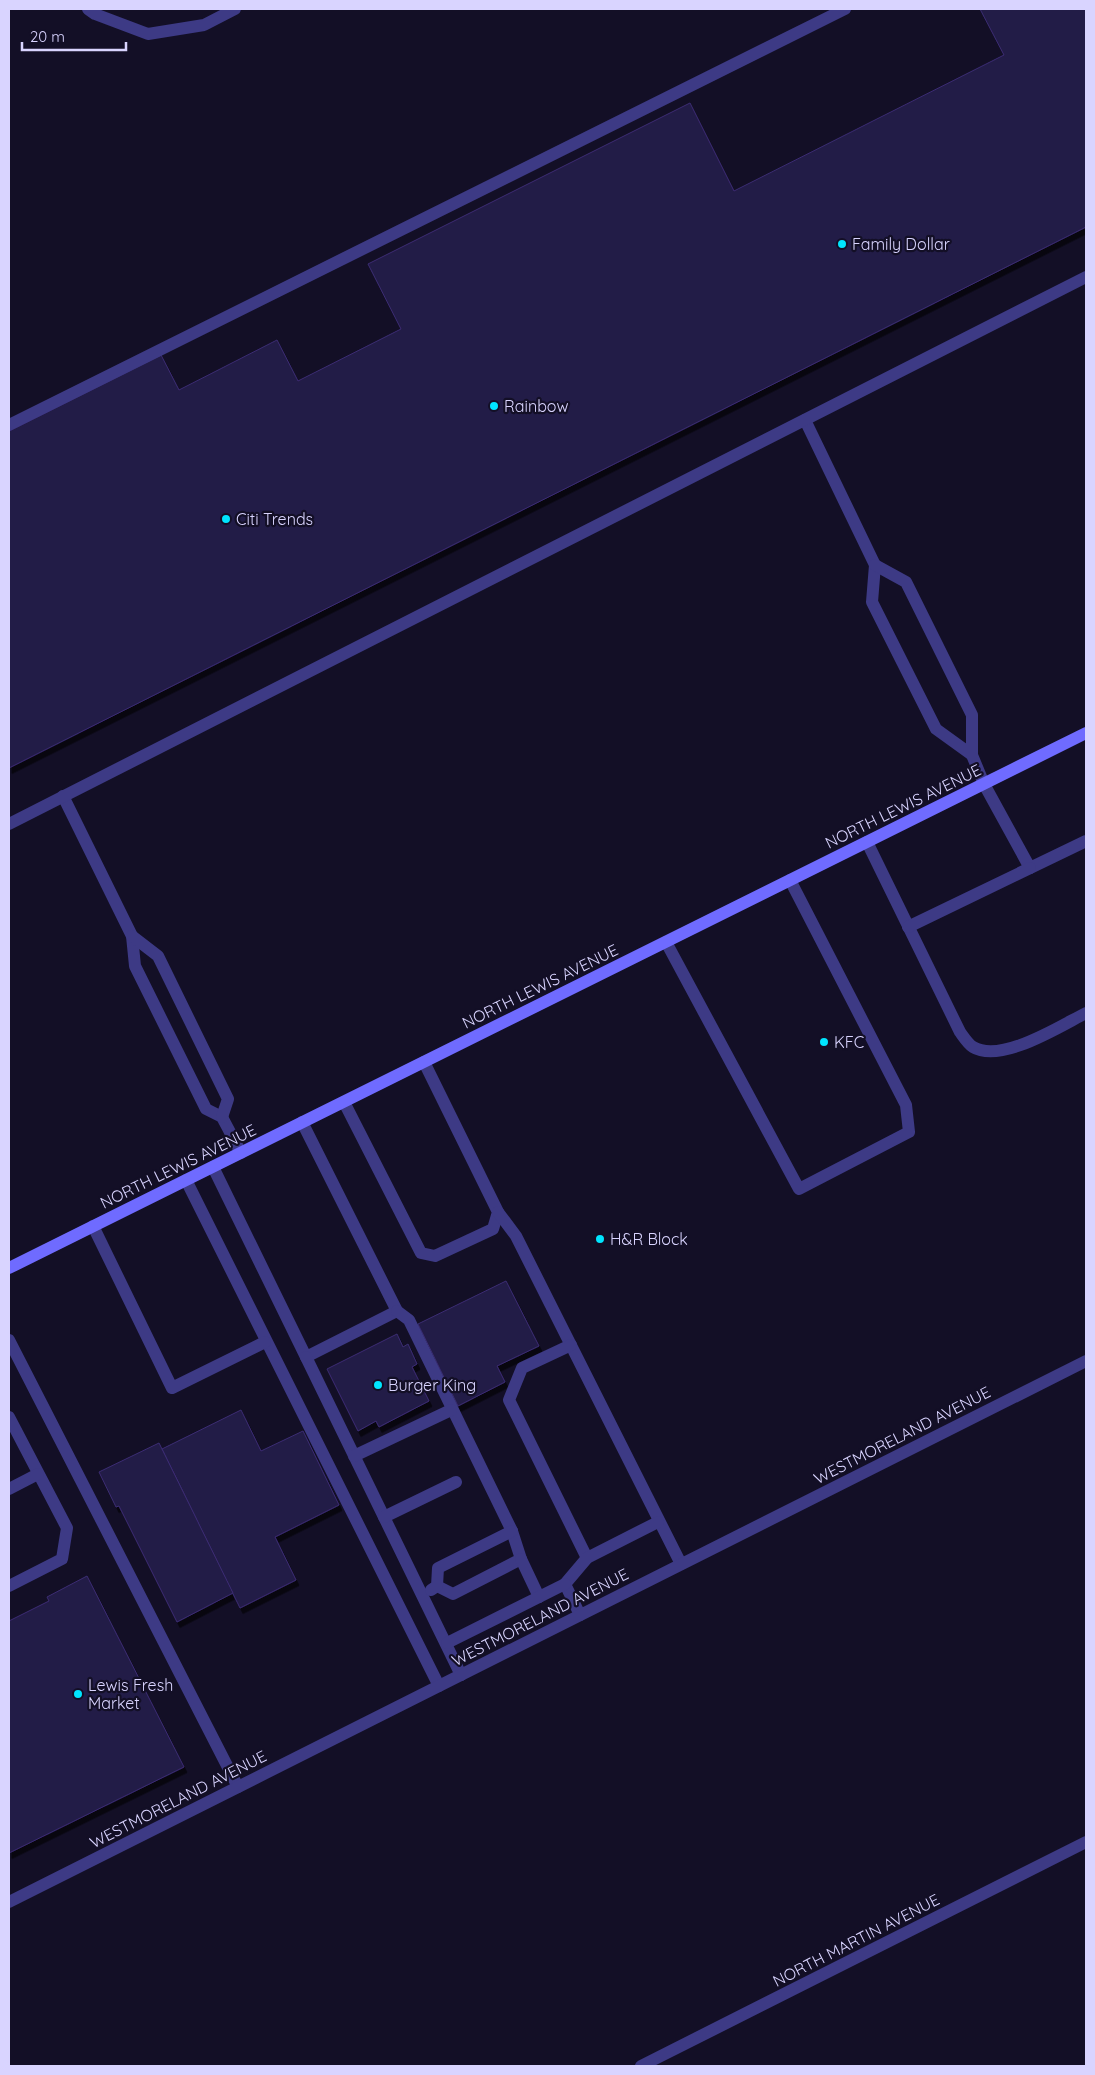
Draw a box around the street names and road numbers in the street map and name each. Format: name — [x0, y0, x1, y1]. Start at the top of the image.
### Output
street label: NORTH LEWIS AVENUE — [822, 760, 984, 852]
street label: NORTH LEWIS AVENUE — [459, 940, 621, 1032]
street label: NORTH LEWIS AVENUE — [97, 1120, 259, 1212]
street label: WESTMORELAND AVENUE — [810, 1382, 994, 1488]
street label: WESTMORELAND AVENUE — [448, 1564, 632, 1670]
street label: WESTMORELAND AVENUE — [86, 1746, 270, 1852]
street label: NORTH MARTIN AVENUE — [769, 1889, 943, 1991]

